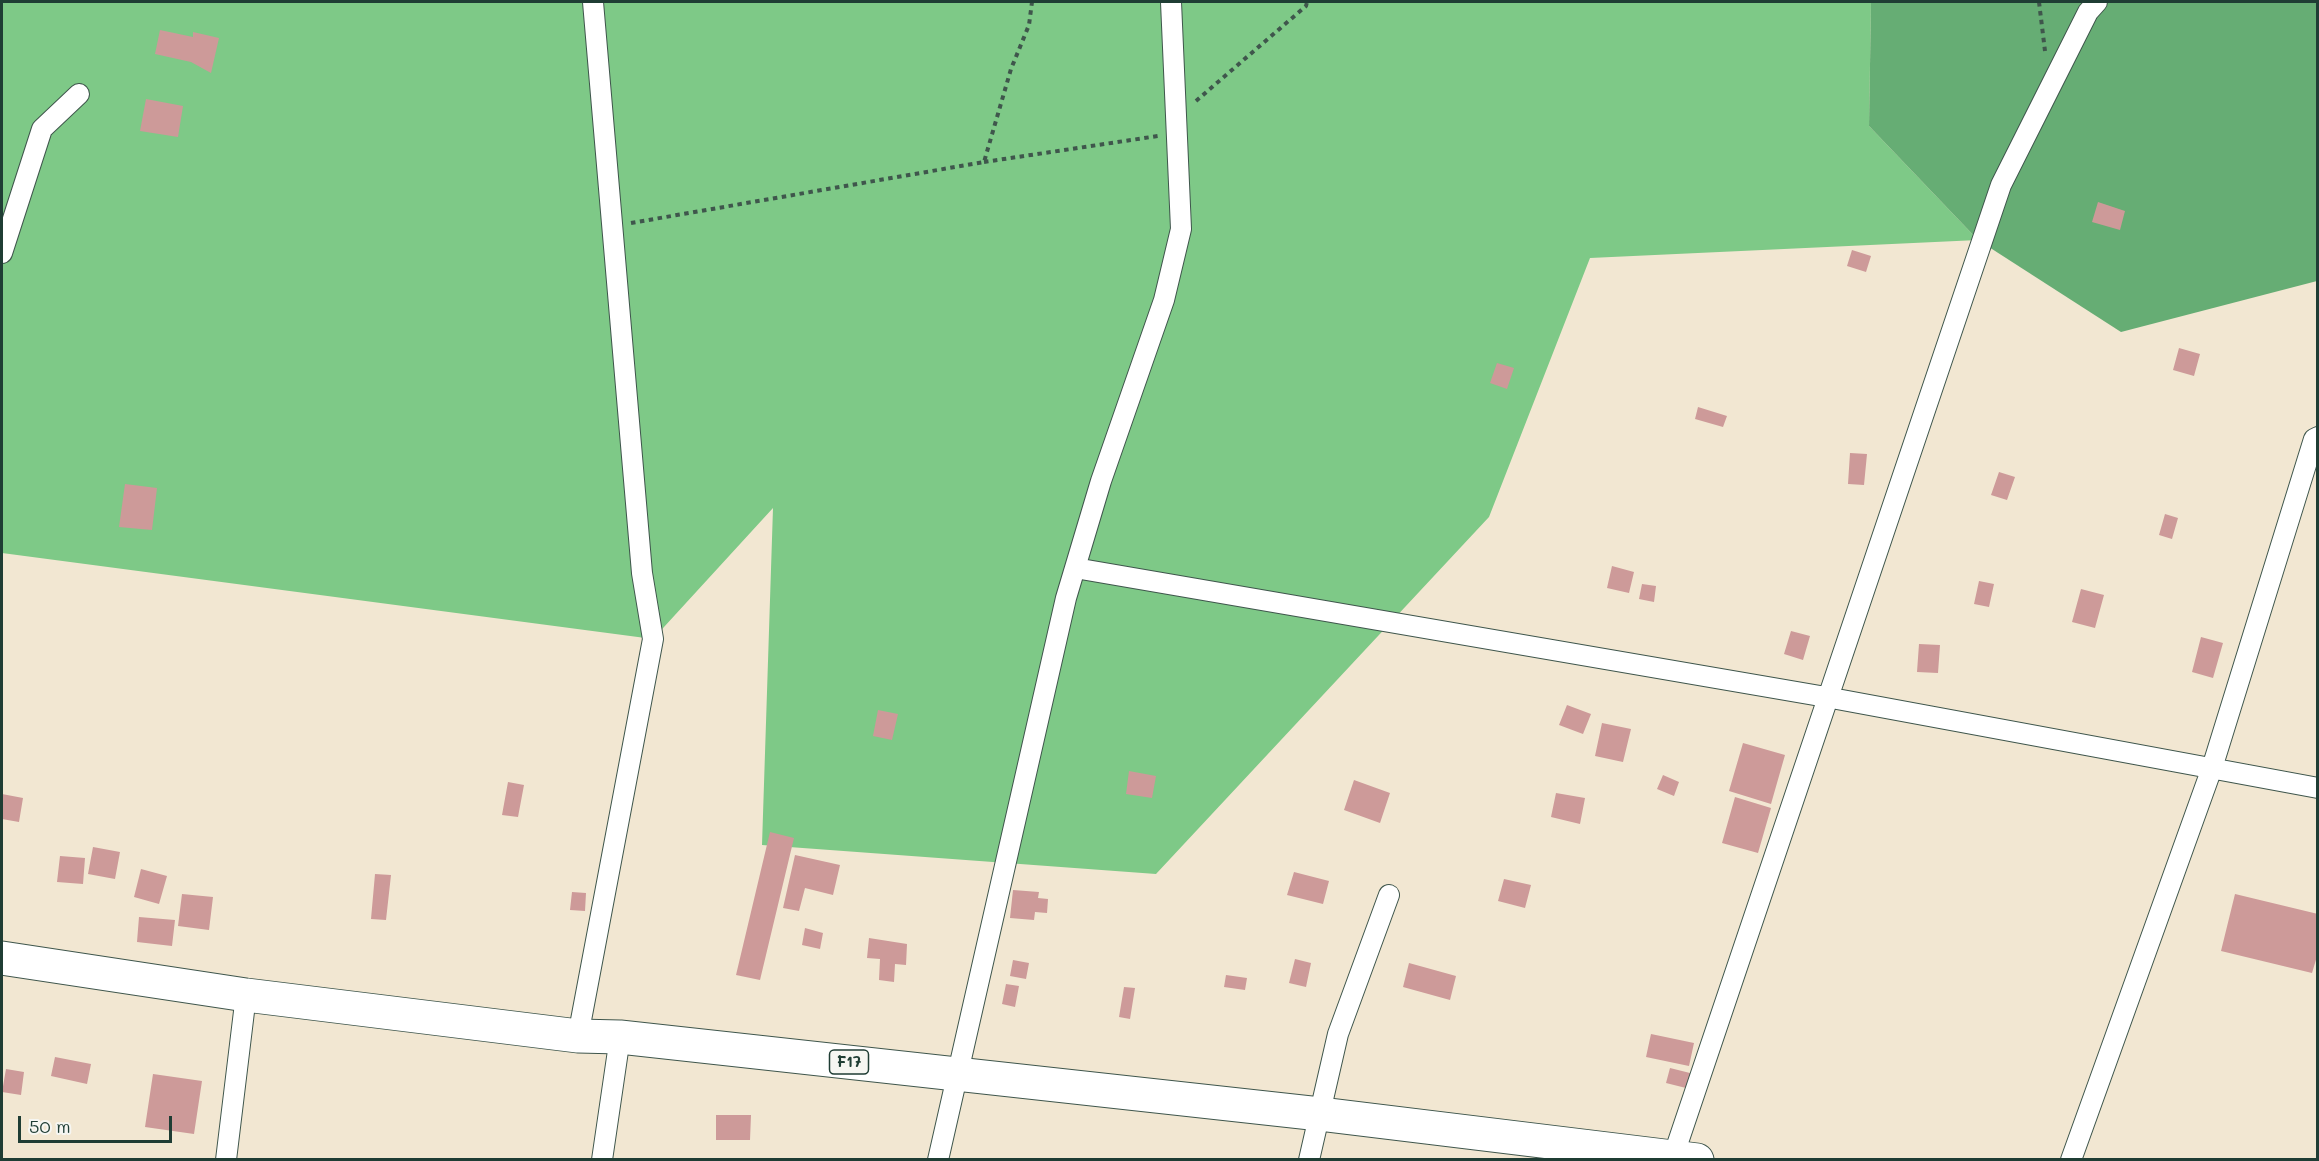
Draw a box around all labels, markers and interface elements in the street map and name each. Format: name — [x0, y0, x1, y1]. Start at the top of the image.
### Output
road number: F17 — [830, 1050, 868, 1074]
scale bar — [21, 1104, 176, 1142]
text: 50 m — [29, 1114, 71, 1138]

